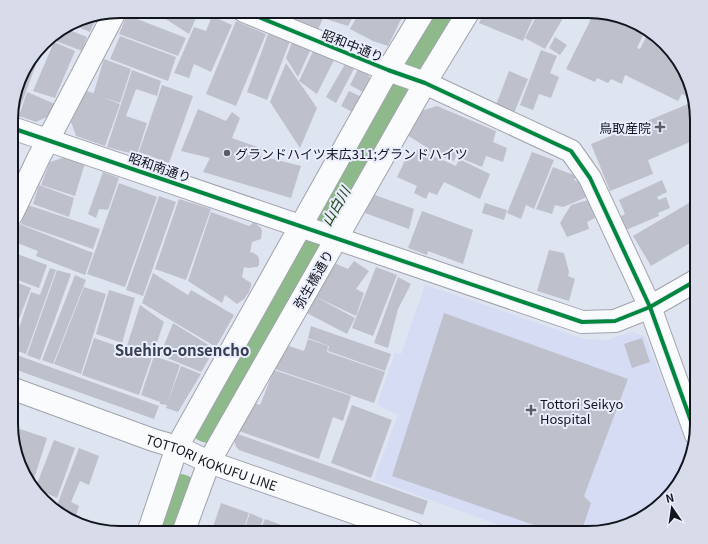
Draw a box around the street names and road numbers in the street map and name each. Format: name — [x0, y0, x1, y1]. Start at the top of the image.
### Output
street label: 昭和中通り — [319, 24, 387, 66]
street label: 昭和南通り — [126, 147, 194, 187]
street label: 弥生橋通り — [289, 246, 337, 312]
street label: TOTTORI KOKUFU LINE — [143, 429, 280, 495]

